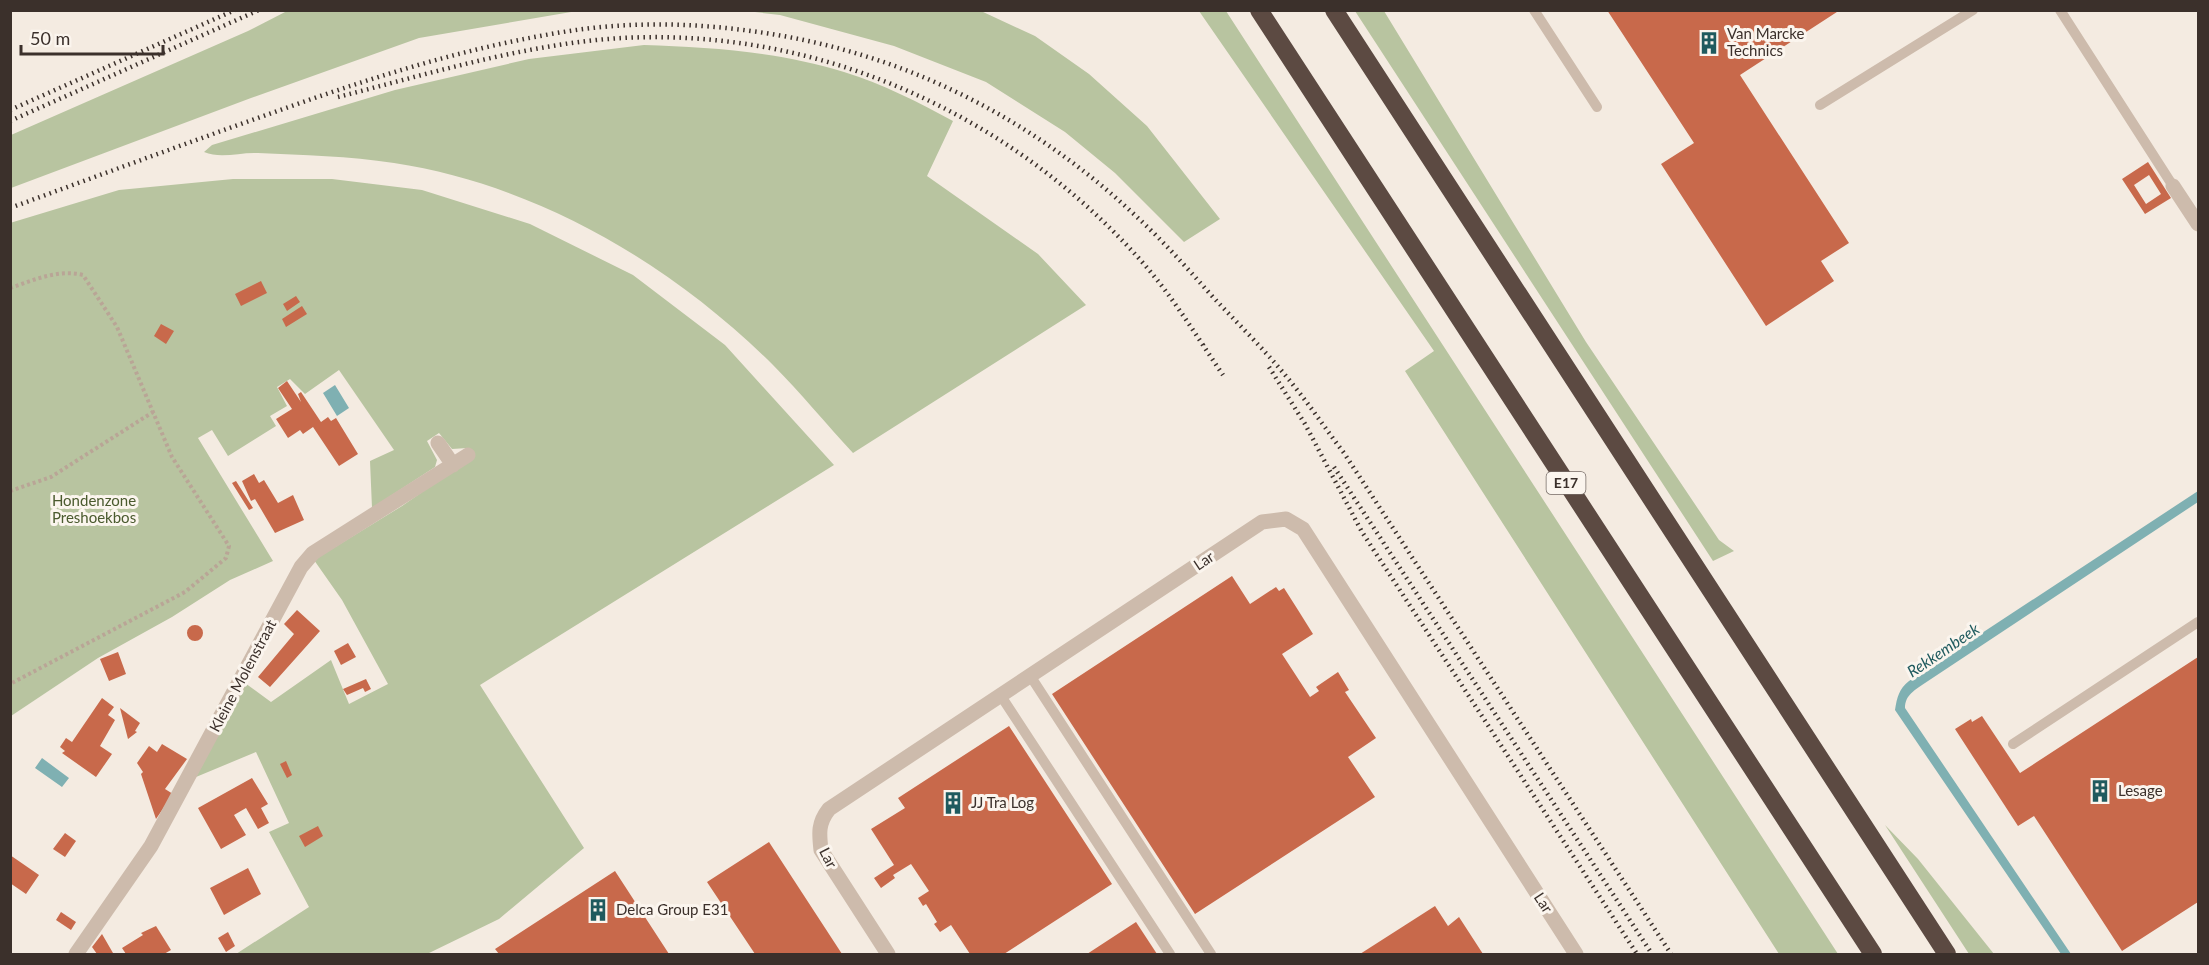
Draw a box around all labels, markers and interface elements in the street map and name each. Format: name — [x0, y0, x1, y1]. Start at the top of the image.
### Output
scale bar — [21, 18, 164, 56]
place label: Van Marcke Technics — [1727, 24, 1804, 59]
text: 50 m — [30, 27, 70, 49]
building icon: Van Marcke Technics — [1696, 30, 1722, 56]
road number: E17 — [1546, 472, 1586, 494]
park label: Hondenzone Preshoekbos — [52, 491, 136, 526]
street label: Lar — [1190, 547, 1217, 573]
street label: Kleine Molenstraat — [205, 616, 280, 735]
water label: Rekkembeek — [1903, 618, 1983, 681]
building icon: Lesage — [2087, 778, 2113, 804]
place label: Lesage — [2118, 781, 2163, 799]
building icon: JJ Tra Log — [940, 790, 966, 816]
place label: JJ Tra Log — [971, 793, 1034, 811]
street label: Lar — [816, 844, 842, 871]
street label: Lar — [1531, 889, 1557, 916]
building icon: Delca Group E31 — [585, 897, 611, 923]
place label: Delca Group E31 — [616, 900, 728, 918]

